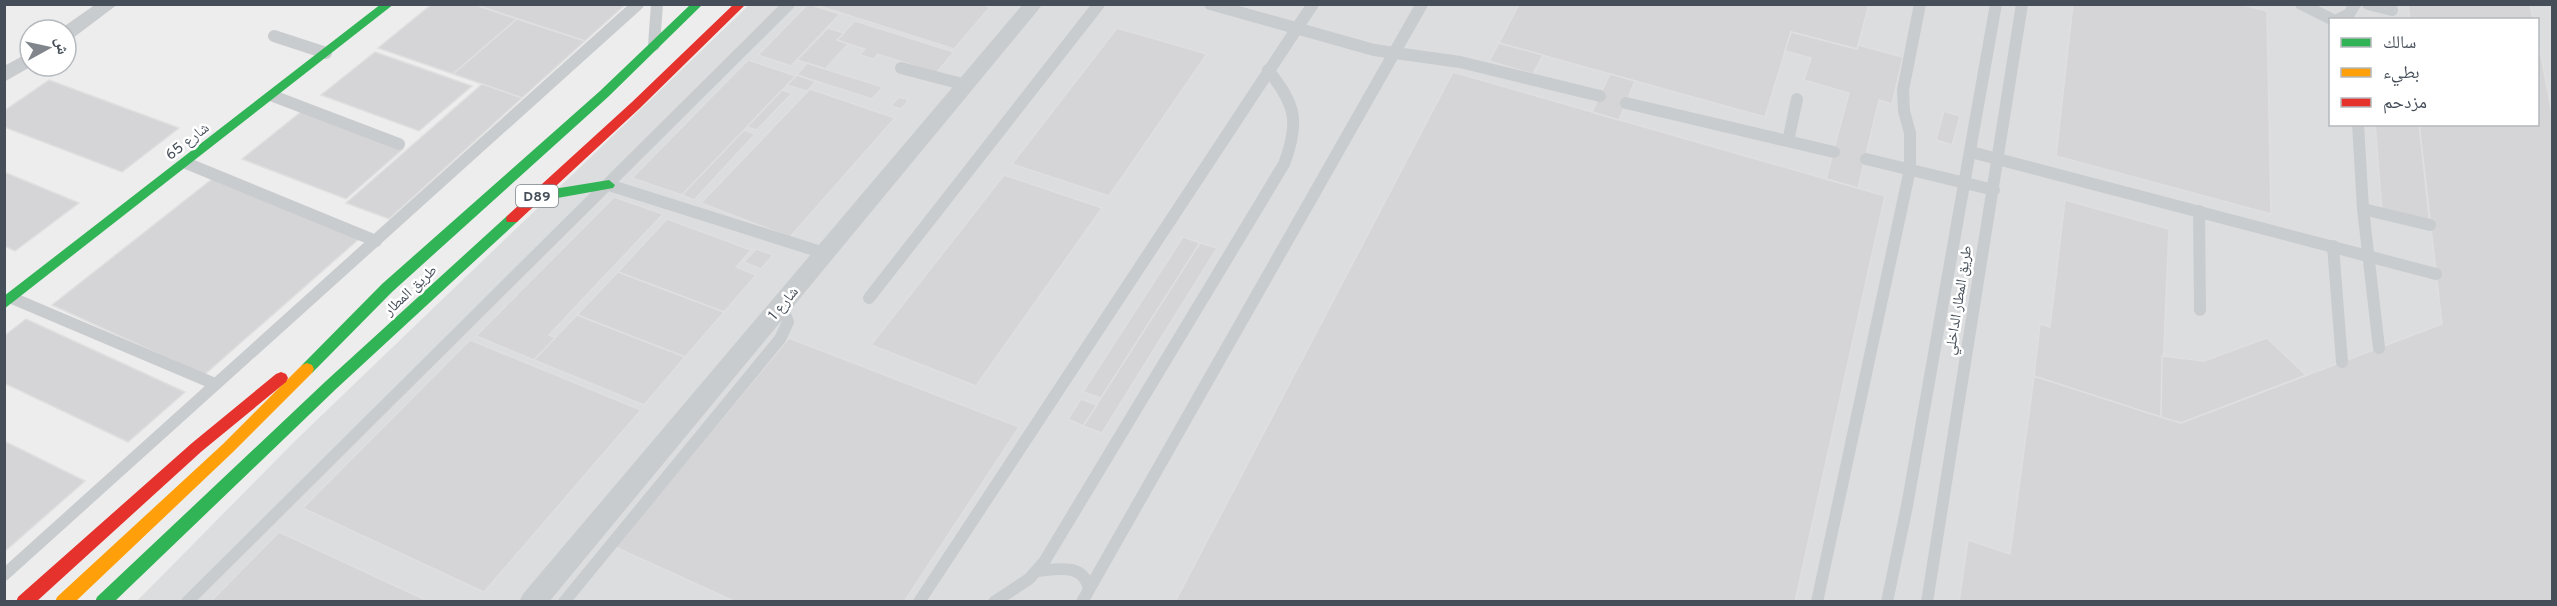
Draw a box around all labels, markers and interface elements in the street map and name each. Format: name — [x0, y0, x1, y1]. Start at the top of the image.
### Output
north arrow — [18, 18, 78, 78]
legend — [2329, 18, 2539, 126]
text: سالك — [2383, 32, 2416, 55]
text: ش — [50, 36, 72, 56]
text: بطيء — [2383, 62, 2420, 87]
text: مزدحم — [2383, 92, 2427, 115]
street label: شارع 65 — [162, 119, 214, 165]
road number: D89 — [516, 185, 558, 207]
street label: طريق المطار الداخلي — [1941, 244, 1978, 357]
street label: طريق المطار — [380, 262, 442, 321]
street label: شارع 1 — [765, 283, 804, 324]

